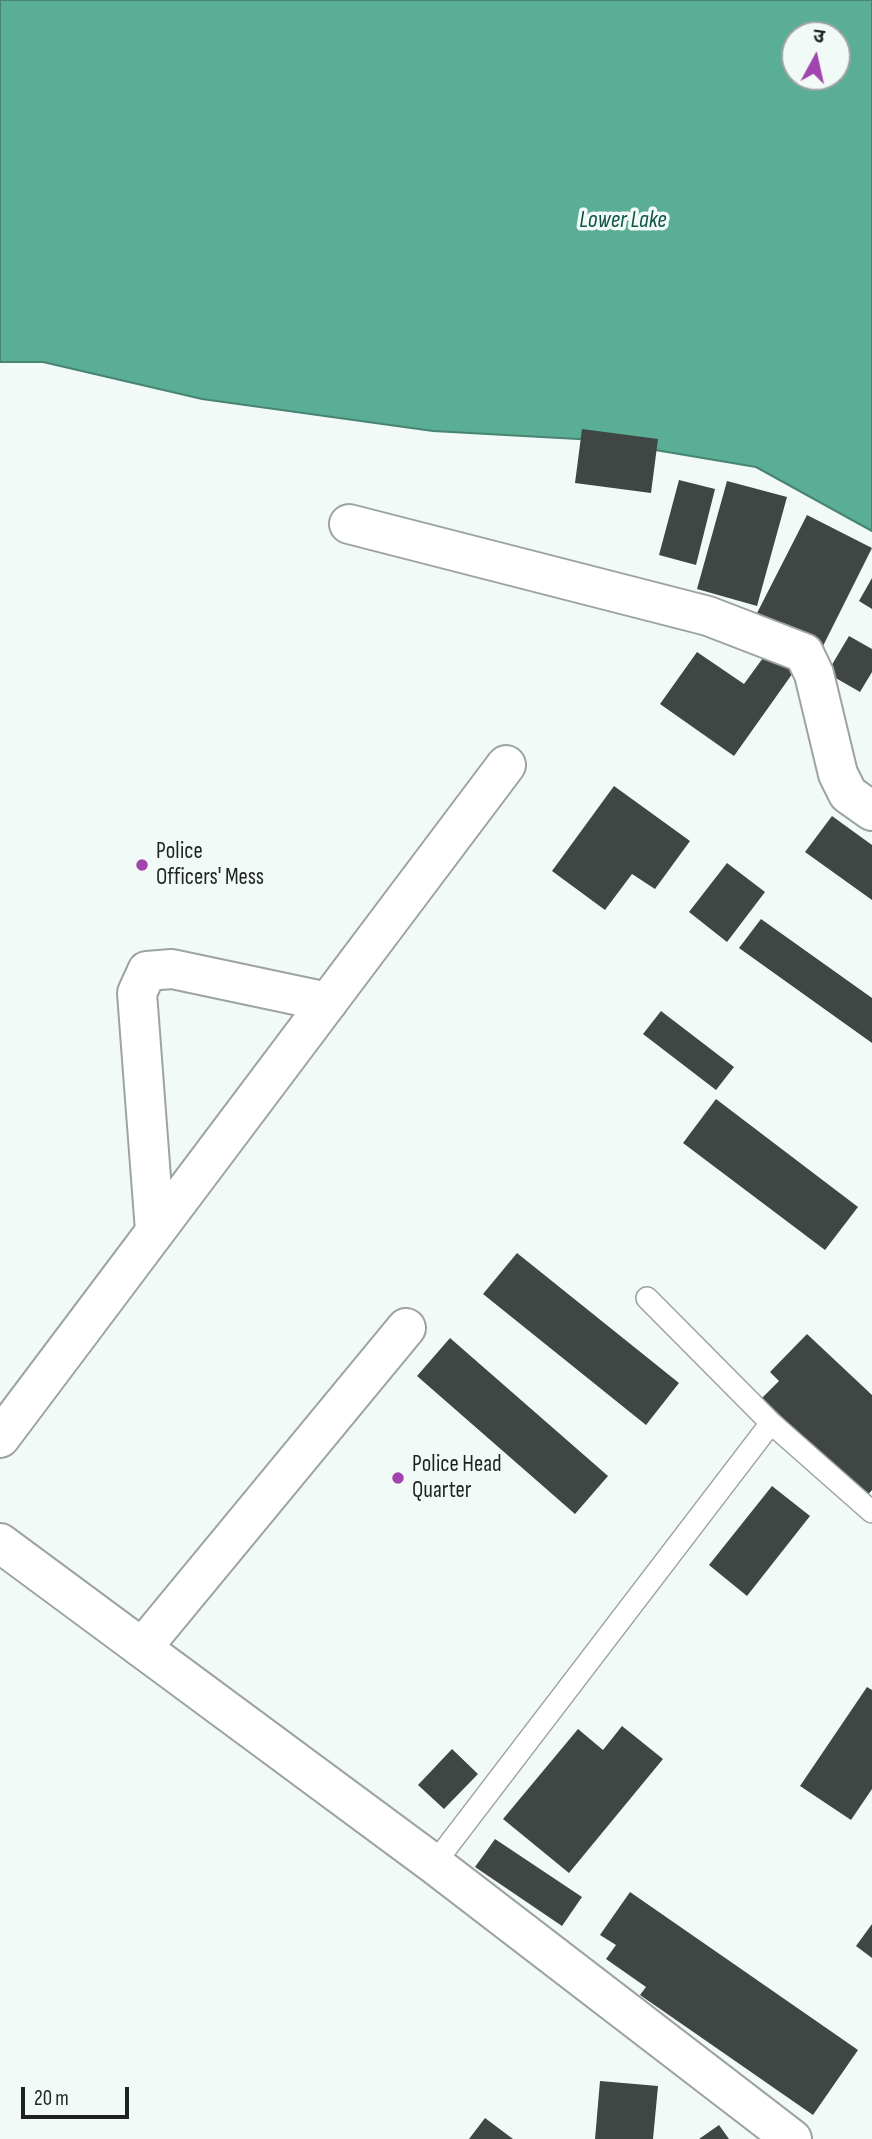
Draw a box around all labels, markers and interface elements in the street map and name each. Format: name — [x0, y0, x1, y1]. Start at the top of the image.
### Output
north arrow — [781, 21, 851, 91]
text: उ — [812, 25, 826, 49]
water label: Lower Lake — [579, 207, 667, 235]
place label: Police Officers' Mess — [156, 838, 264, 892]
marker: Police Officers' Mess — [134, 857, 150, 873]
place label: Police Head Quarter — [412, 1451, 502, 1505]
marker: Police Head Quarter — [390, 1470, 406, 1486]
scale bar — [24, 2072, 133, 2116]
text: 20 m — [34, 2086, 69, 2111]

